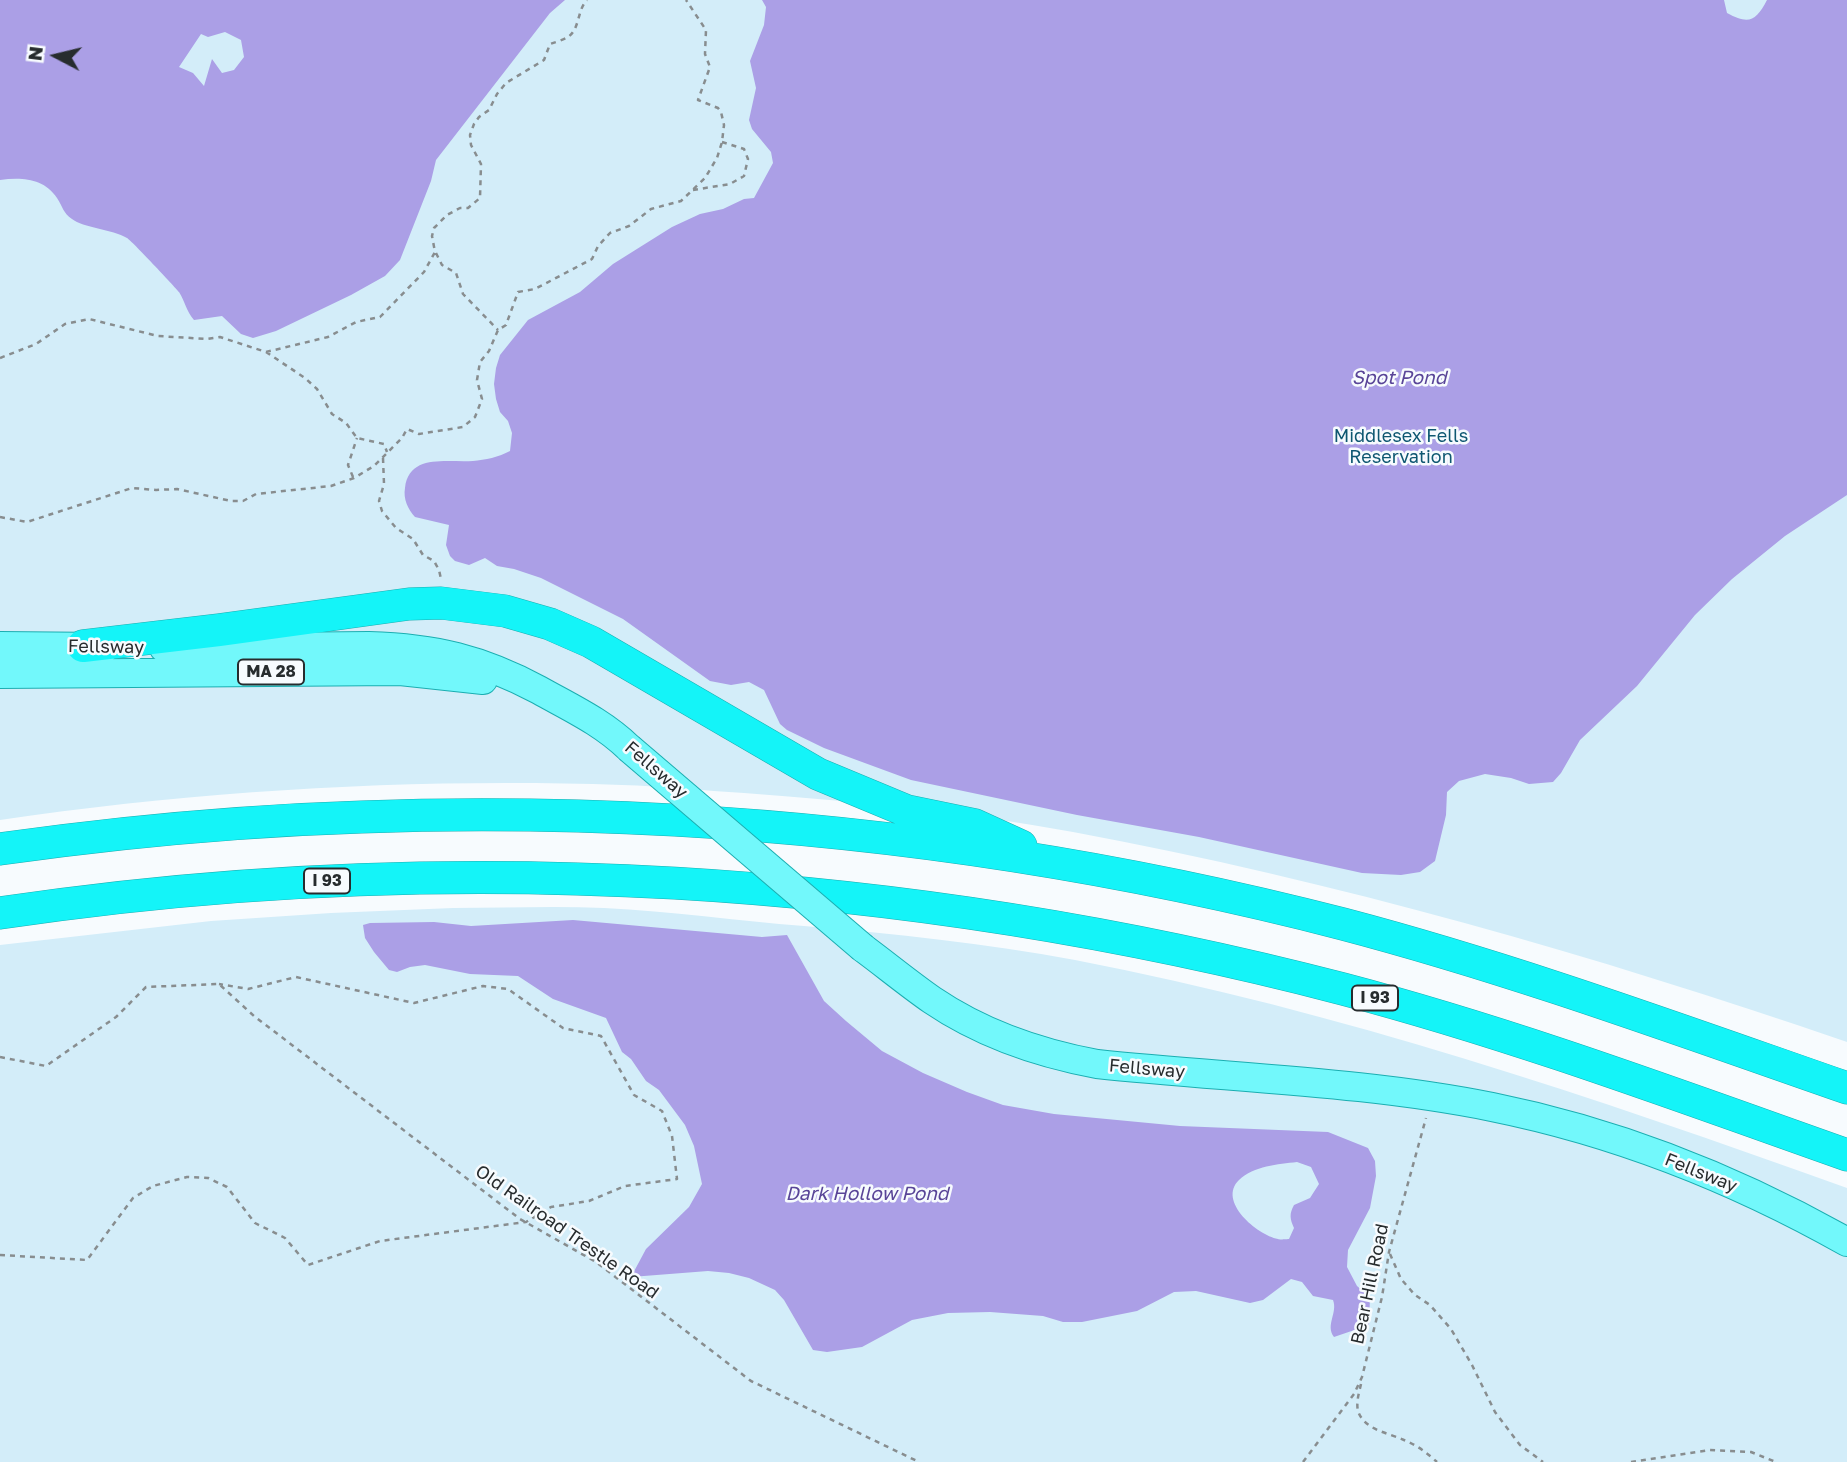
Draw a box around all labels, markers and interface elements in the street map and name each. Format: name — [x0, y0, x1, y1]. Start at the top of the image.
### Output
north arrow — [21, 21, 91, 91]
text: N — [22, 45, 47, 62]
water label: Spot Pond — [1352, 367, 1446, 389]
park label: Middlesex Fells Reservation — [1334, 425, 1468, 467]
street label: Fellsway — [68, 636, 144, 658]
road number: MA 28 — [238, 660, 304, 684]
street label: Fellsway — [620, 737, 692, 803]
road number: I 93 — [304, 868, 350, 894]
road number: I 93 — [1352, 986, 1398, 1010]
street label: Fellsway — [1108, 1055, 1186, 1083]
street label: Fellsway — [1662, 1149, 1740, 1197]
street label: Old Railroad Trestle Road — [471, 1160, 663, 1304]
water label: Dark Hollow Pond — [785, 1183, 949, 1205]
street label: Bear Hill Road — [1347, 1222, 1393, 1346]

